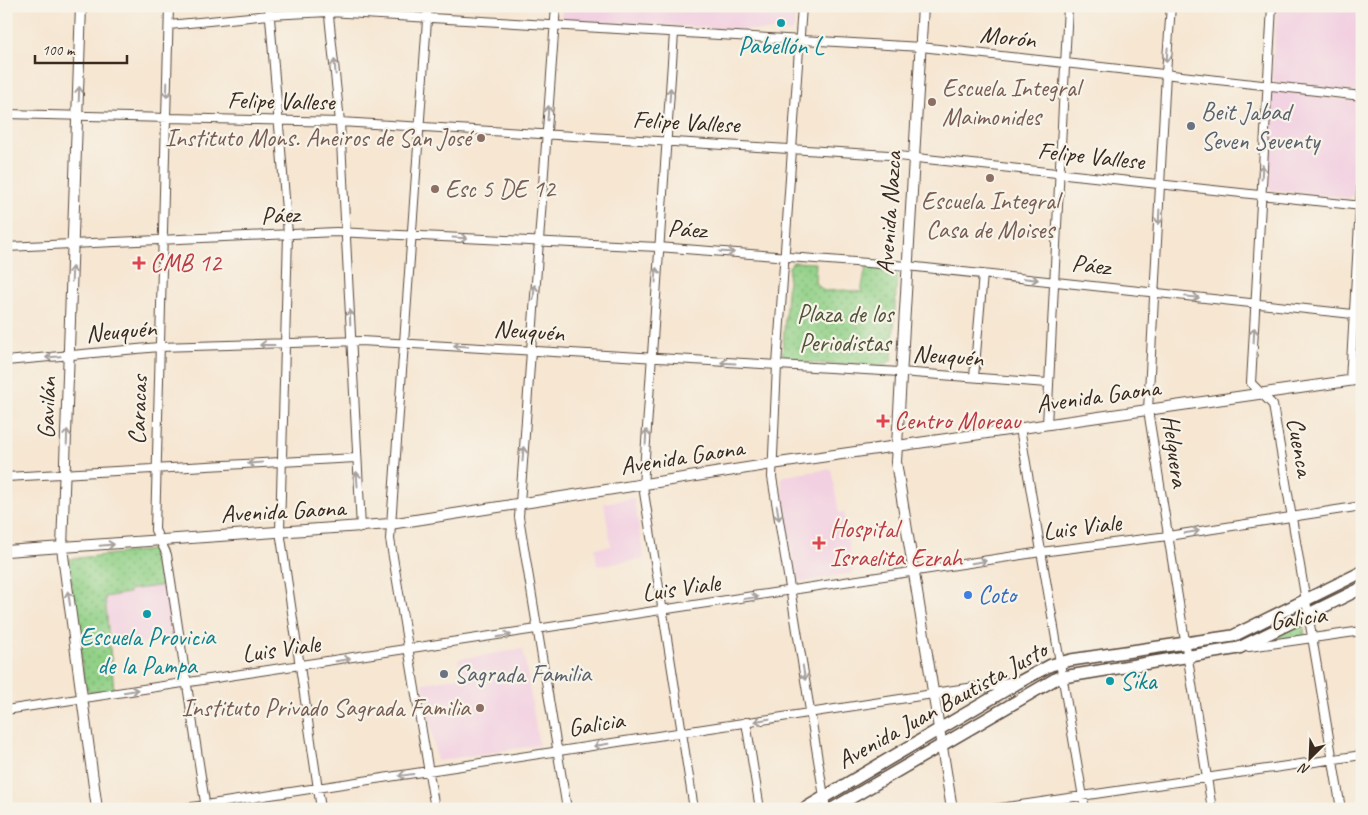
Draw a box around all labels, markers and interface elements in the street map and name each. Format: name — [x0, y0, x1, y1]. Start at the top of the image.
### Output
marker: Pabellón L — [775, 17, 787, 29]
street label: Morón — [979, 18, 1038, 56]
place label: Pabellón L — [738, 30, 825, 62]
scale bar — [35, 32, 128, 64]
text: 100 m — [42, 41, 76, 60]
one-way arrow — [1163, 47, 1172, 63]
one-way arrow — [330, 60, 340, 76]
place label: Escuela Integral Maimonides — [942, 72, 1085, 133]
one-way arrow — [162, 82, 171, 98]
street label: Felipe Vallese — [227, 84, 337, 118]
one-way arrow — [74, 86, 83, 102]
one-way arrow — [665, 88, 674, 104]
marker: Escuela Integral Maimonides — [926, 96, 938, 108]
place label: Beit Jabad Seven Seventy — [1201, 96, 1322, 157]
street label: Felipe Vallese — [632, 103, 742, 141]
one-way arrow — [543, 105, 553, 121]
marker: Beit Jabad Seven Seventy — [1185, 120, 1197, 132]
place label: Instituto Mons. Aneiros de San José — [165, 122, 475, 154]
marker: Instituto Mons. Aneiros de San José — [475, 132, 487, 144]
street label: Felipe Vallese — [1036, 134, 1148, 178]
street label: Avenida Nazca — [869, 148, 909, 276]
one-way arrow — [1258, 165, 1267, 181]
marker: Escuela Integral Casa de Moises — [984, 172, 996, 184]
place label: Esc 5 DE 12 — [445, 173, 557, 205]
marker: Esc 5 DE 12 — [429, 183, 441, 195]
place label: Escuela Integral Casa de Moises — [921, 185, 1064, 246]
street label: Páez — [260, 198, 303, 232]
one-way arrow — [1155, 209, 1164, 225]
street label: Páez — [667, 212, 710, 247]
one-way arrow — [452, 233, 468, 242]
place label: CMB 12 — [150, 247, 223, 279]
one-way arrow — [719, 247, 735, 257]
street label: Páez — [1070, 247, 1115, 284]
marker: CMB 12 — [132, 256, 146, 270]
one-way arrow — [67, 266, 76, 282]
one-way arrow — [652, 267, 661, 283]
one-way arrow — [1023, 274, 1039, 284]
one-way arrow — [530, 284, 539, 300]
one-way arrow — [1184, 292, 1200, 302]
park label: Plaza de los Periodistas — [797, 298, 896, 359]
one-way arrow — [345, 309, 355, 326]
street label: Neuquén — [84, 312, 158, 350]
street label: Neuquén — [493, 313, 566, 349]
one-way arrow — [1249, 327, 1258, 343]
street label: Neuquén — [912, 338, 985, 374]
one-way arrow — [260, 340, 276, 350]
one-way arrow — [453, 342, 469, 351]
one-way arrow — [45, 352, 61, 362]
one-way arrow — [720, 358, 736, 368]
street label: Avenida Gaona — [1034, 371, 1164, 420]
street label: Caracas — [121, 372, 155, 445]
street label: Gavilán — [30, 376, 64, 440]
place label: Centro Moreau — [894, 405, 1022, 437]
street label: Helguera — [1154, 413, 1196, 491]
marker: Centro Moreau — [876, 414, 890, 428]
street label: Cuenca — [1279, 415, 1321, 482]
one-way arrow — [63, 429, 72, 445]
one-way arrow — [642, 429, 651, 445]
street label: Avenida Gaona — [618, 431, 749, 483]
one-way arrow — [518, 447, 528, 463]
one-way arrow — [247, 458, 263, 467]
one-way arrow — [353, 471, 362, 487]
street label: Avenida Gaona — [220, 492, 349, 530]
one-way arrow — [773, 504, 783, 520]
street label: Luis Viale — [1041, 506, 1125, 548]
place label: Hospital Israelita Ezrah — [830, 513, 964, 574]
one-way arrow — [1183, 527, 1199, 537]
marker: Hospital Israelita Ezrah — [812, 536, 826, 550]
one-way arrow — [99, 540, 115, 550]
one-way arrow — [970, 556, 986, 566]
street label: Luis Viale — [640, 566, 724, 609]
place label: Coto — [978, 579, 1019, 611]
marker: Coto — [962, 589, 974, 601]
one-way arrow — [64, 591, 74, 607]
one-way arrow — [743, 592, 759, 602]
street label: Galicia — [1268, 598, 1330, 638]
marker: Escuela Provicia de la Pampa — [141, 608, 153, 620]
place label: Escuela Provicia de la Pampa — [79, 621, 217, 682]
street label: Luis Viale — [240, 627, 324, 670]
one-way arrow — [496, 630, 512, 640]
street label: Avenida Juan Bautista Justo — [831, 633, 1055, 776]
one-way arrow — [335, 654, 351, 664]
place label: Sagrada Familia — [454, 658, 593, 690]
one-way arrow — [799, 665, 809, 681]
place label: Sika — [1120, 665, 1158, 697]
marker: Sagrada Familia — [438, 668, 450, 680]
marker: Sika — [1104, 675, 1116, 687]
one-way arrow — [122, 686, 138, 696]
place label: Instituto Privado Sagrada Familia — [181, 692, 472, 724]
marker: Instituto Privado Sagrada Familia — [474, 702, 486, 714]
street label: Galicia — [566, 703, 628, 744]
one-way arrow — [754, 715, 770, 725]
north arrow — [1286, 732, 1336, 782]
one-way arrow — [594, 740, 610, 750]
text: N — [1295, 759, 1312, 779]
one-way arrow — [399, 770, 415, 780]

